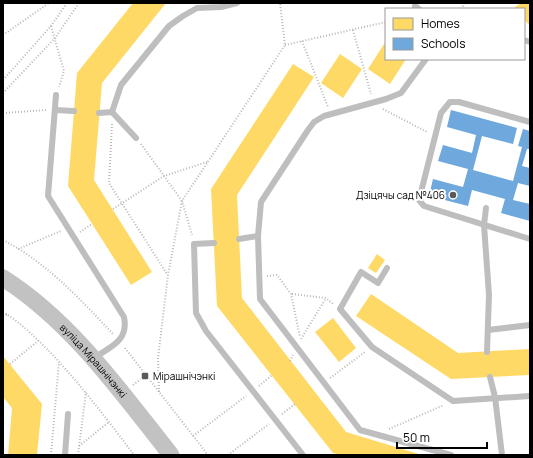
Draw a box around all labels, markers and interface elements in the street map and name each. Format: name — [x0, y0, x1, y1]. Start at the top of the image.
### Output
legend — [385, 8, 525, 60]
text: Homes — [421, 15, 460, 32]
text: Schools — [421, 35, 465, 52]
place label: Дзіцячы сад №406 — [356, 188, 445, 202]
marker: Дзіцячы сад №406 — [448, 190, 458, 200]
street label: вуліца Мірашнічэнкі — [57, 320, 130, 400]
place label: Мірашнічэнкі — [153, 369, 215, 383]
marker: Мірашнічэнкі — [140, 371, 150, 381]
scale bar — [397, 424, 487, 450]
text: 50 m — [403, 429, 430, 446]

